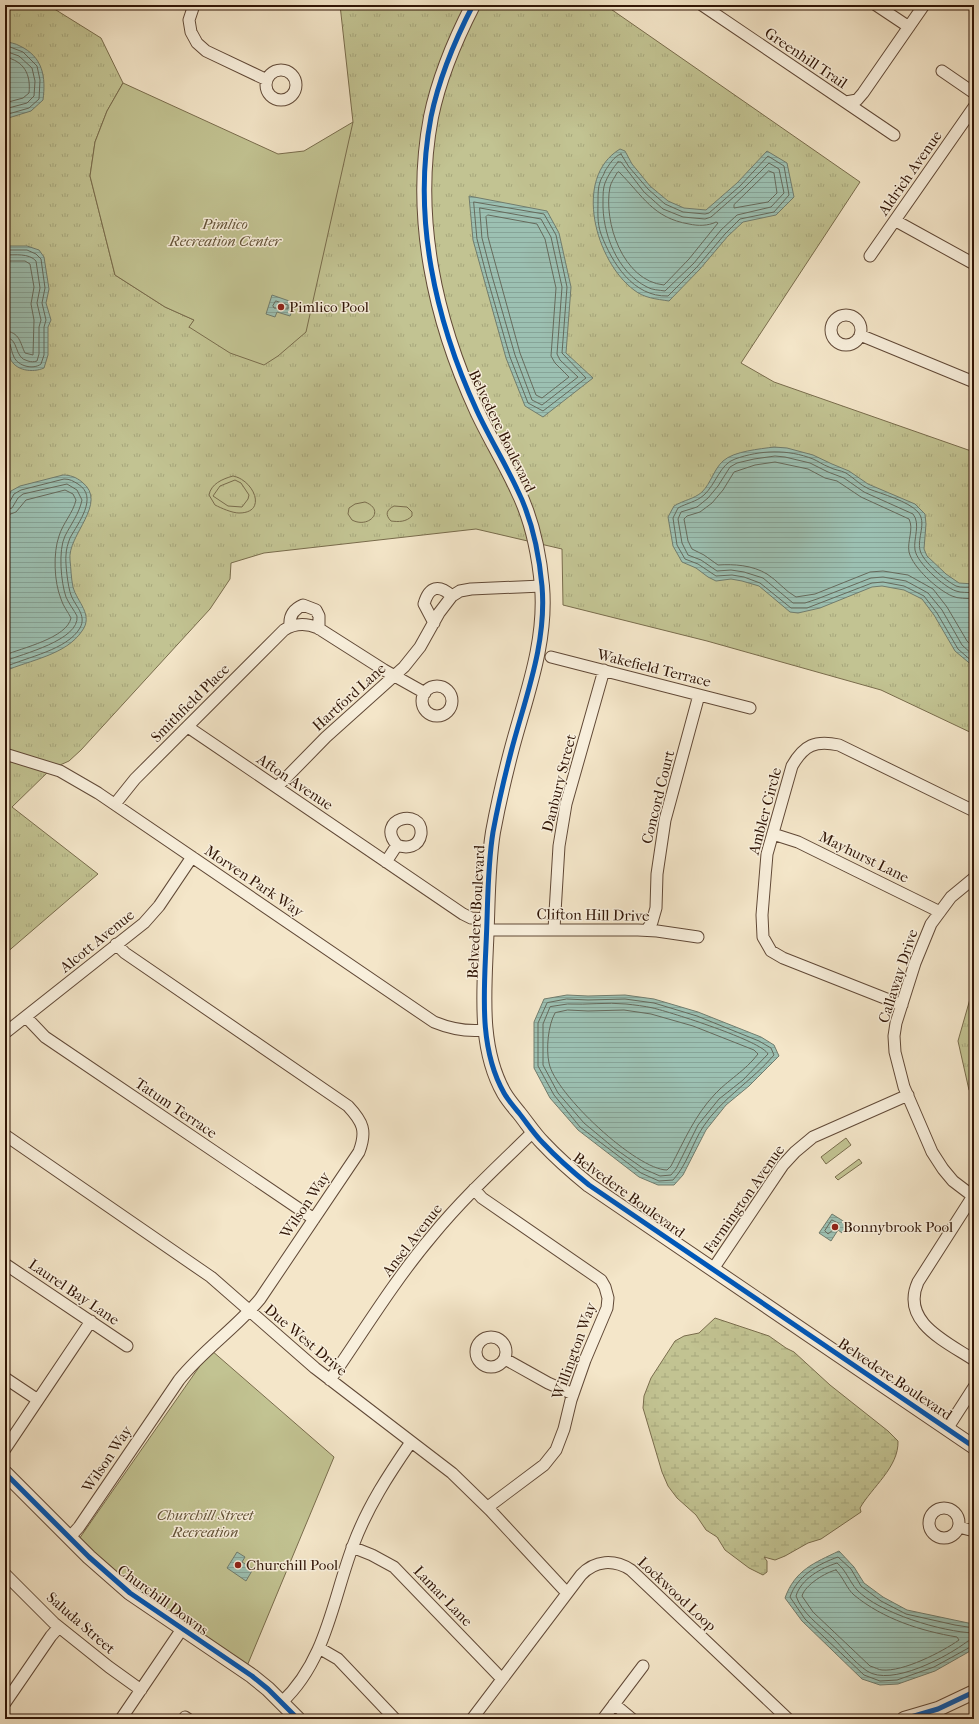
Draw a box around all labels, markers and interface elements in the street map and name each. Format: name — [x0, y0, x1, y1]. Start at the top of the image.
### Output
street label: Greenhill Trail — [761, 24, 851, 92]
street label: Aldrich Avenue — [874, 127, 946, 220]
park label: Pimlico Recreation Center — [168, 215, 282, 250]
place label: Pimlico Pool — [289, 298, 369, 316]
marker: Pimlico Pool — [276, 302, 286, 312]
street label: Belvedere Boulevard — [465, 367, 540, 496]
street label: Wakefield Terrace — [594, 645, 713, 691]
street label: Hartford Lane — [309, 659, 390, 735]
street label: Smithfield Place — [147, 660, 233, 746]
street label: Danbury Street — [538, 731, 580, 834]
street label: Concord Court — [638, 748, 678, 846]
street label: Afton Avenue — [253, 749, 337, 814]
street label: Ambler Circle — [744, 765, 785, 858]
street label: Mayhurst Lane — [816, 828, 912, 887]
street label: Morven Park Way — [201, 841, 308, 921]
street label: Belvedere Boulevard — [464, 844, 489, 979]
street label: Alcott Avenue — [55, 905, 138, 977]
street label: Clifton Hill Drive — [536, 905, 650, 925]
street label: Callaway Drive — [874, 926, 922, 1025]
street label: Tatum Terrace — [131, 1074, 221, 1142]
street label: Farmington Avenue — [700, 1141, 789, 1257]
street label: Belvedere Boulevard — [570, 1148, 689, 1242]
street label: Wilson Way — [276, 1167, 334, 1243]
street label: Ansel Avenue — [377, 1200, 446, 1281]
place label: Bonnybrook Pool — [843, 1218, 953, 1236]
marker: Bonnybrook Pool — [830, 1222, 840, 1232]
street label: Laurel Bay Lane — [25, 1255, 123, 1329]
street label: Willington Way — [548, 1299, 600, 1403]
street label: Due West Drive — [261, 1300, 351, 1380]
street label: Belvedere Boulevard — [834, 1334, 956, 1424]
street label: Wilson Way — [78, 1421, 136, 1497]
park label: Churchill Street Recreation — [157, 1506, 255, 1541]
street label: Lockwood Loop — [634, 1553, 720, 1635]
place label: Churchill Pool — [246, 1556, 338, 1574]
marker: Churchill Pool — [233, 1560, 243, 1570]
street label: Churchill Downs — [114, 1561, 212, 1639]
street label: Lamar Lane — [410, 1562, 477, 1630]
street label: Saluda Street — [43, 1588, 119, 1658]

